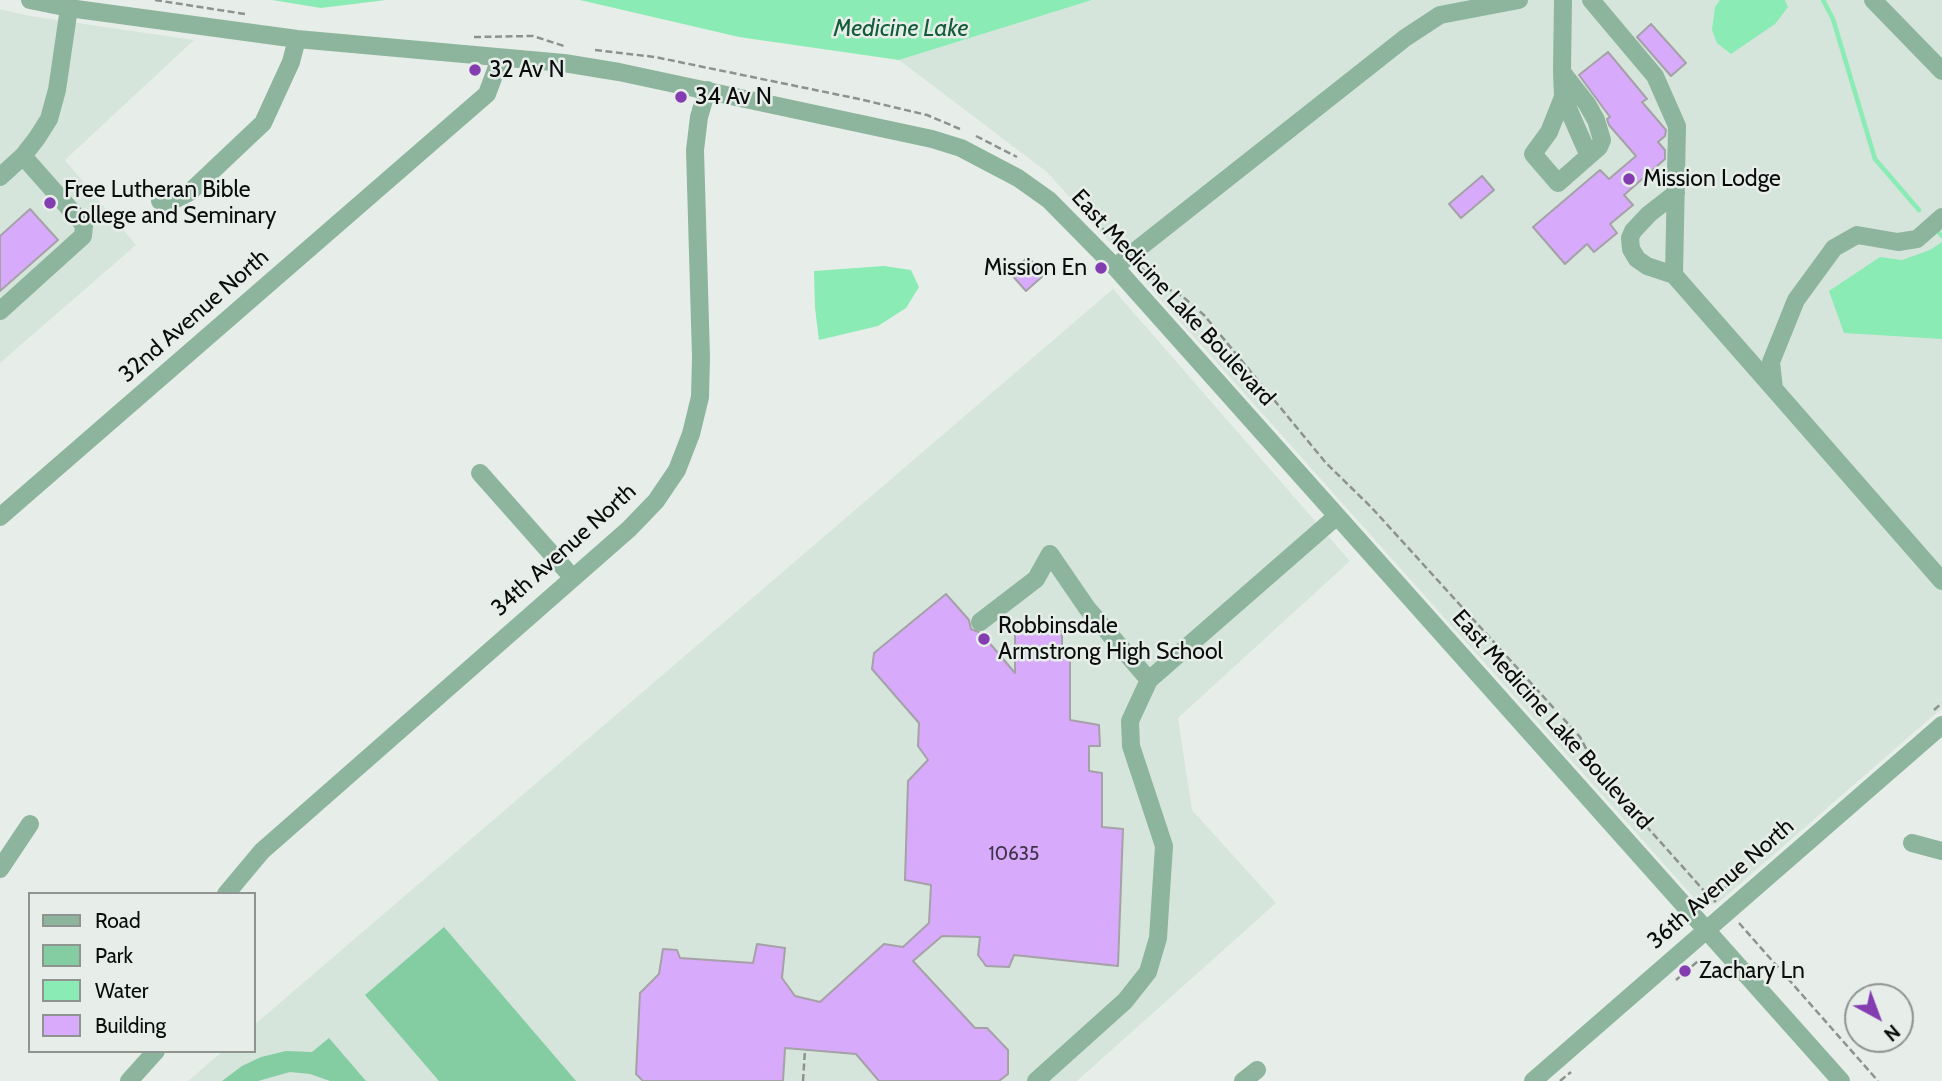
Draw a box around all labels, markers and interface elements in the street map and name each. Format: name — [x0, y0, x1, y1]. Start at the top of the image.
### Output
water label: Medicine Lake — [834, 15, 968, 43]
place label: 32 Av N — [489, 56, 565, 84]
marker: 32 Av N — [467, 62, 483, 78]
place label: 34 Av N — [695, 83, 772, 111]
marker: 34 Av N — [673, 89, 689, 105]
place label: Mission Lodge — [1643, 165, 1781, 193]
marker: Mission Lodge — [1621, 171, 1637, 187]
place label: Free Lutheran Bible College and Seminary — [64, 176, 276, 230]
street label: East Medicine Lake Boulevard — [1065, 184, 1281, 412]
marker: Free Lutheran Bible College and Seminary — [42, 195, 58, 211]
street label: 32nd Avenue North — [113, 243, 275, 389]
place label: Mission En — [984, 254, 1087, 282]
marker: Mission En — [1093, 260, 1109, 276]
street label: 34th Avenue North — [486, 478, 642, 622]
street label: East Medicine Lake Boulevard — [1446, 605, 1658, 835]
place label: Robbinsdale Armstrong High School — [998, 612, 1223, 666]
marker: Robbinsdale Armstrong High School — [976, 631, 992, 647]
street label: 36th Avenue North — [1642, 813, 1800, 955]
house number: 10635 — [989, 843, 1039, 865]
legend — [28, 892, 256, 1053]
text: Road — [95, 908, 141, 933]
text: Park — [95, 943, 133, 968]
place label: Zachary Ln — [1699, 957, 1805, 985]
marker: Zachary Ln — [1677, 963, 1693, 979]
text: Water — [95, 978, 148, 1003]
north arrow — [1844, 983, 1914, 1053]
text: Building — [95, 1013, 166, 1038]
text: N — [1879, 1020, 1904, 1046]

